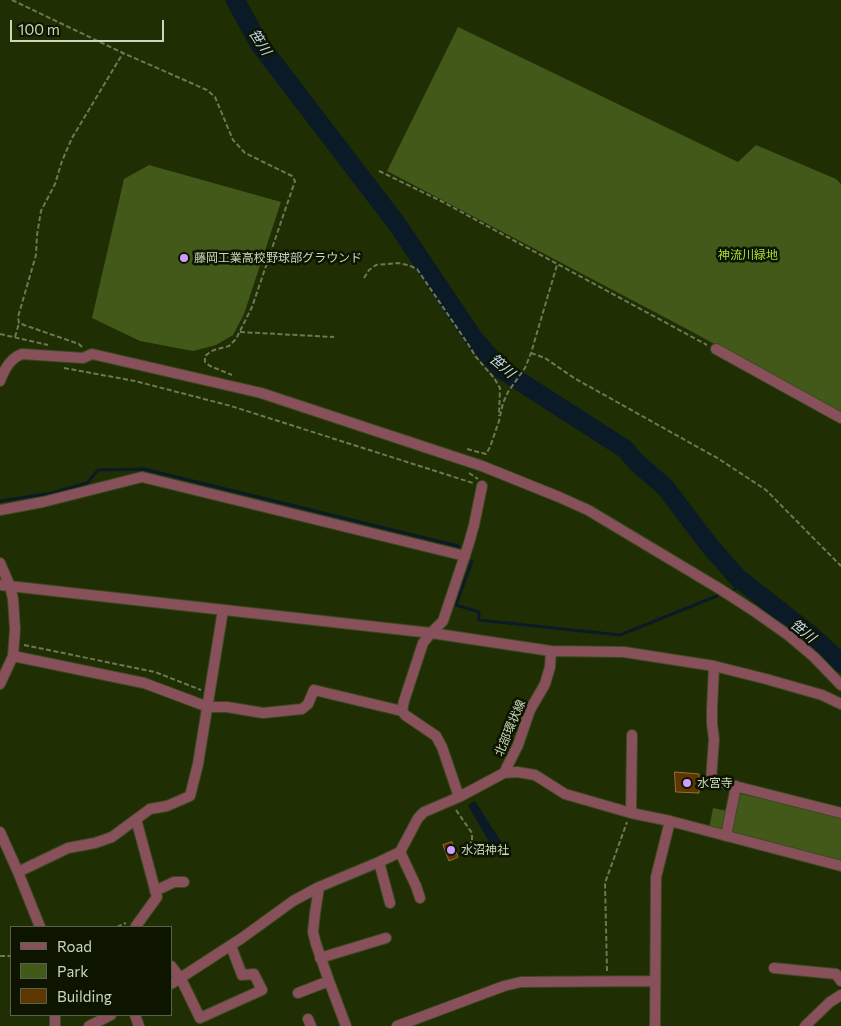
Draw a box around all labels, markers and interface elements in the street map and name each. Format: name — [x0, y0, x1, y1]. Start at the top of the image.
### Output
scale bar — [12, 10, 166, 42]
text: 100 m — [18, 20, 60, 38]
water label: 笹川 — [245, 26, 275, 58]
park label: 神流川緑地 — [718, 248, 778, 262]
place label: 藤岡工業高校野球部グラウンド — [194, 251, 362, 265]
marker: 藤岡工業高校野球部グラウンド — [178, 252, 190, 264]
water label: 笹川 — [486, 350, 518, 382]
water label: 笹川 — [787, 616, 819, 646]
street label: 北部環状線 — [492, 698, 528, 758]
place label: 水宮寺 — [697, 776, 733, 790]
marker: 水宮寺 — [681, 777, 693, 789]
place label: 水沼神社 — [461, 843, 509, 857]
marker: 水沼神社 — [445, 844, 457, 856]
legend — [10, 926, 172, 1016]
text: Road — [57, 937, 92, 955]
text: Park — [57, 962, 88, 980]
text: Building — [57, 987, 112, 1005]

